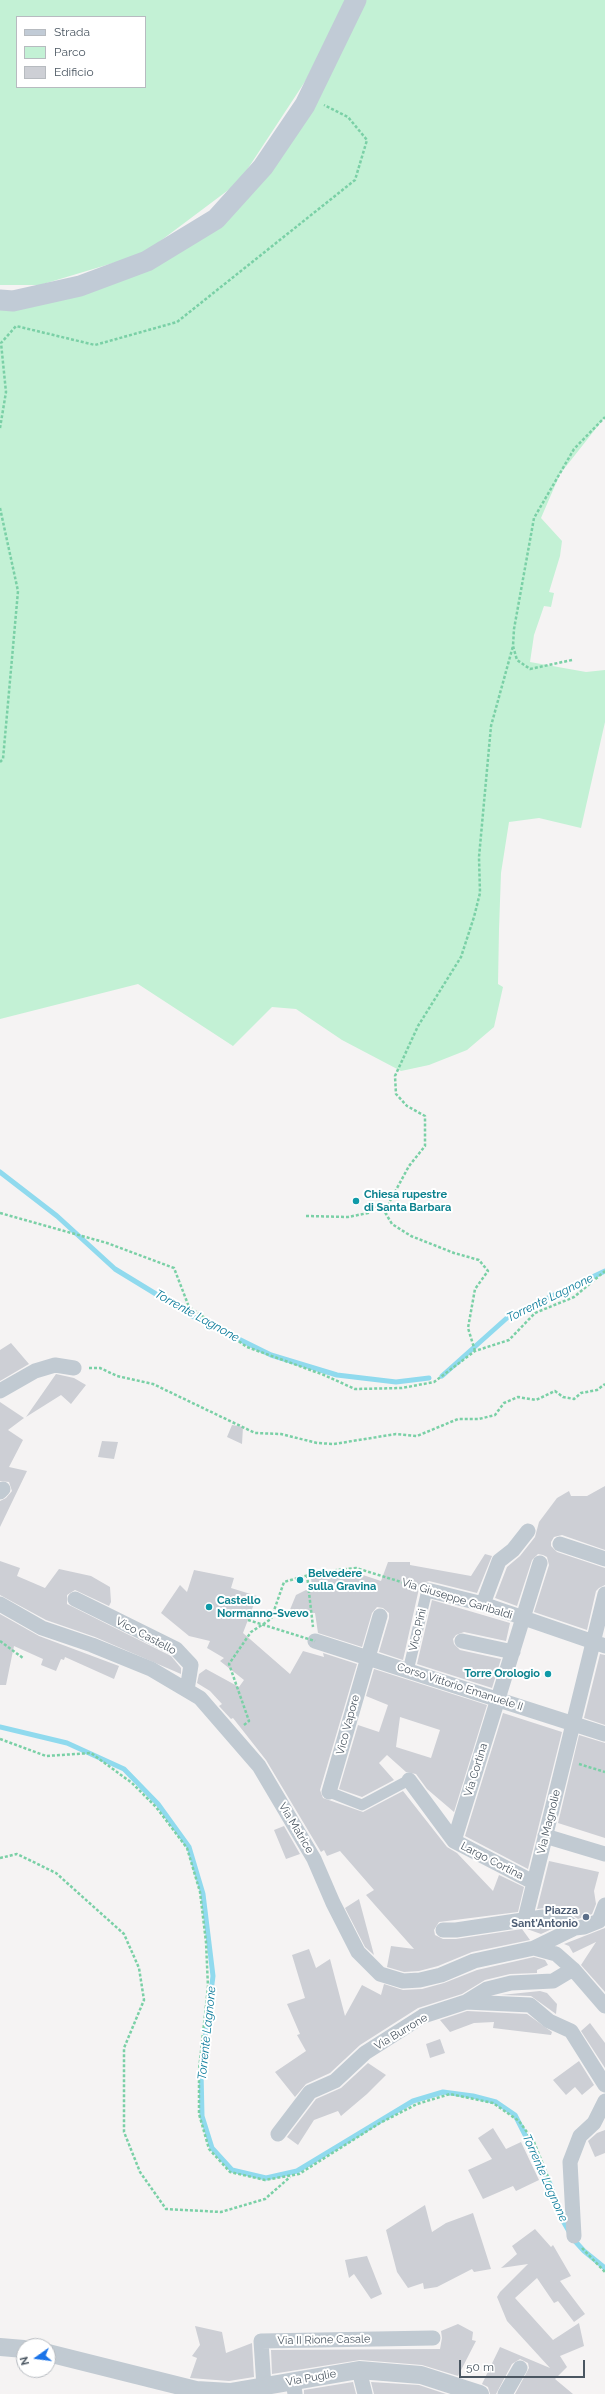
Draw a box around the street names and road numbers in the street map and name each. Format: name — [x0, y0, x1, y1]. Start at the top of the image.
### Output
street label: Via Giuseppe Garibaldi — [400, 1576, 514, 1622]
street label: Vico Pini — [407, 1607, 429, 1653]
street label: Vico Castello — [113, 1615, 179, 1657]
street label: Corso Vittorio Emanuele II — [395, 1660, 525, 1714]
street label: Vico Vapore — [334, 1694, 362, 1756]
street label: Via Cortina — [462, 1742, 490, 1798]
street label: Via Magnolie — [535, 1788, 563, 1856]
street label: Via Matrice — [276, 1800, 316, 1856]
street label: Largo Cortina — [458, 1840, 526, 1882]
street label: Via Burrone — [372, 2011, 430, 2053]
street label: Via II Rione Casale — [277, 2333, 371, 2347]
street label: Via Puglie — [285, 2367, 337, 2389]

